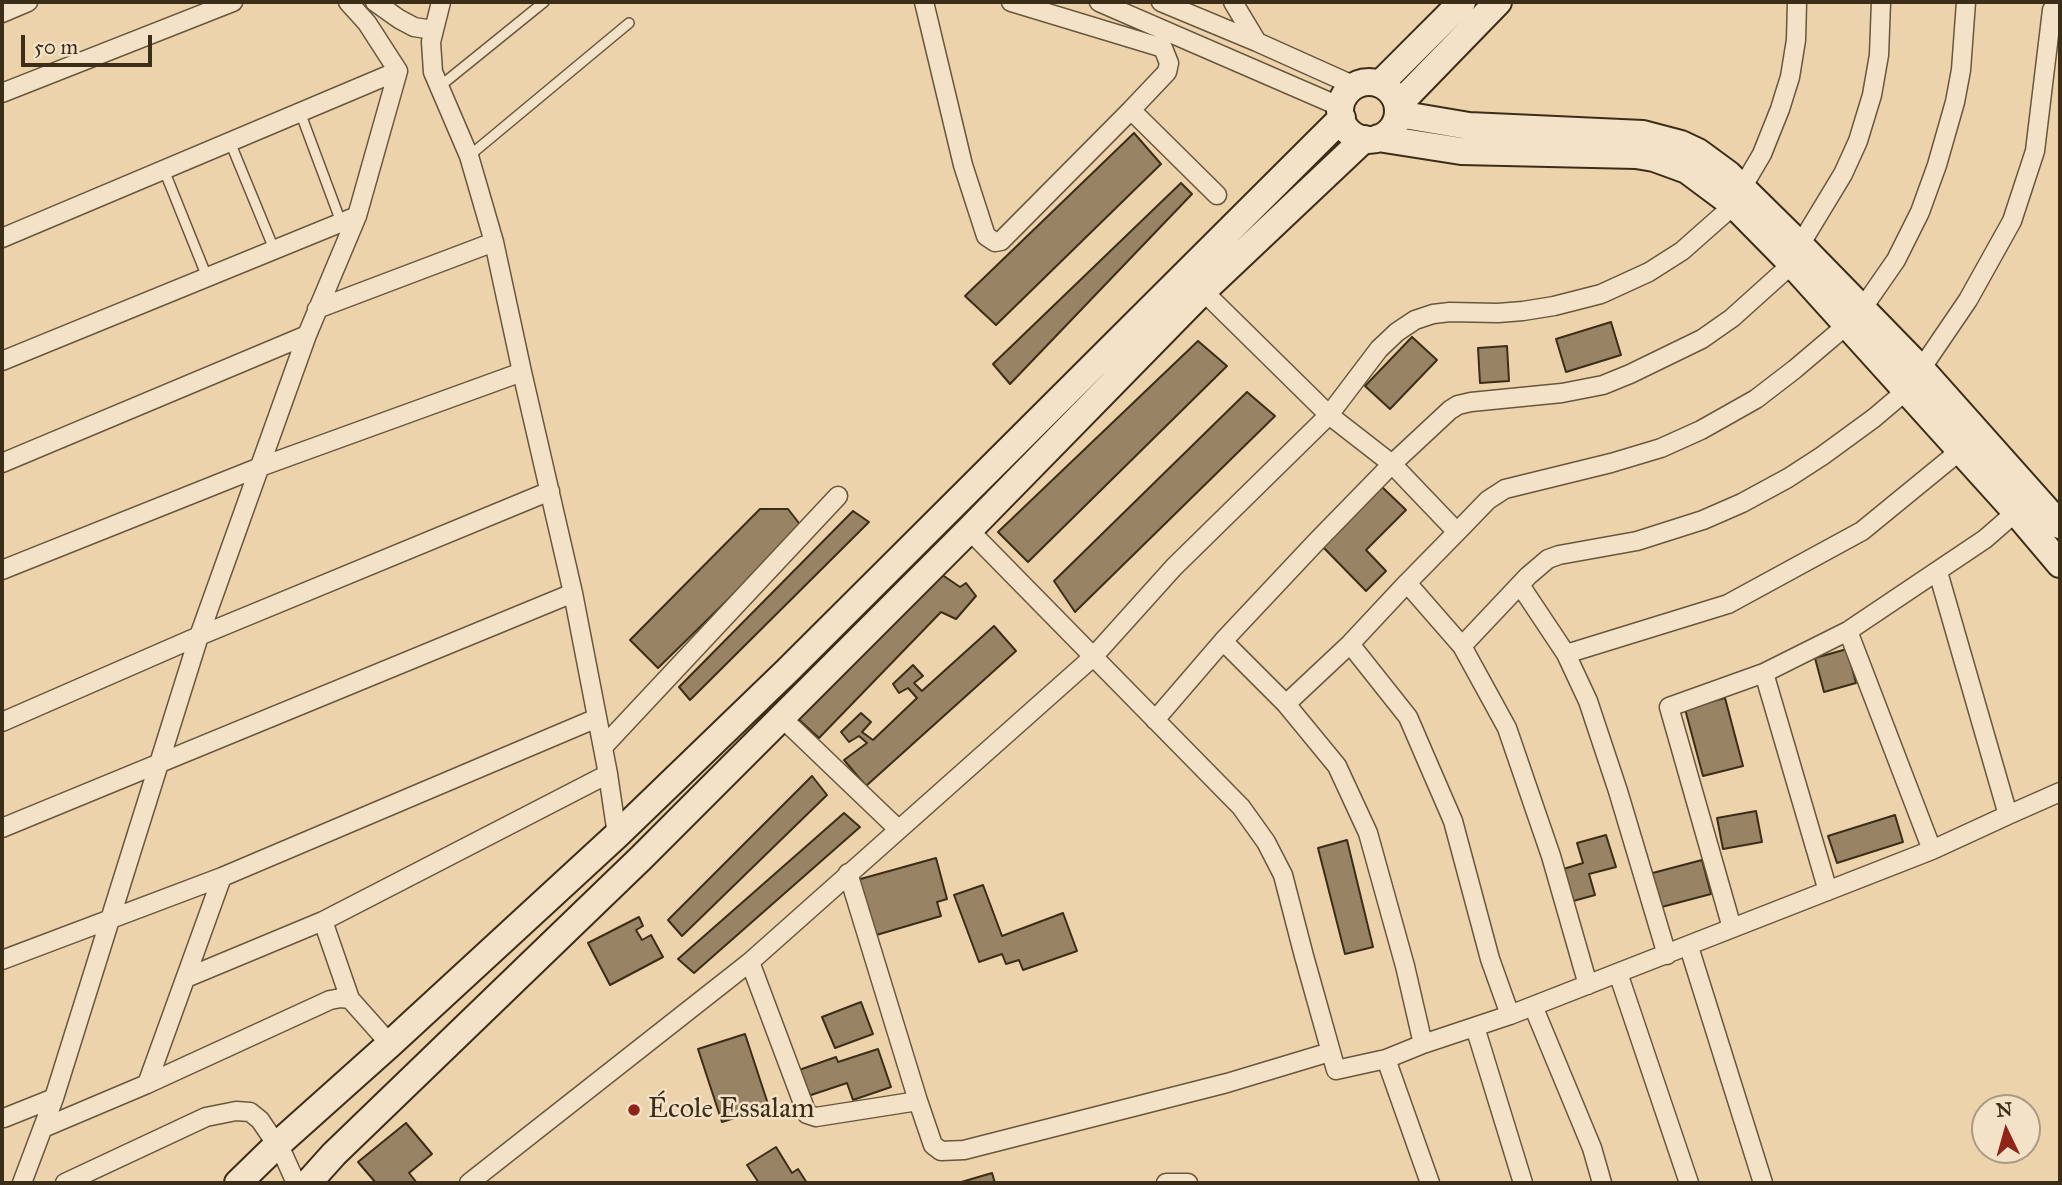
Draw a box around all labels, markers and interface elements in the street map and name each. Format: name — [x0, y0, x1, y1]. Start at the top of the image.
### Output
scale bar — [24, 21, 156, 65]
text: 50 m — [34, 34, 78, 60]
place label: École Essalam — [648, 1093, 814, 1127]
north arrow — [1971, 1094, 2041, 1164]
text: N — [1995, 1097, 2013, 1122]
marker: École Essalam — [626, 1102, 642, 1118]

